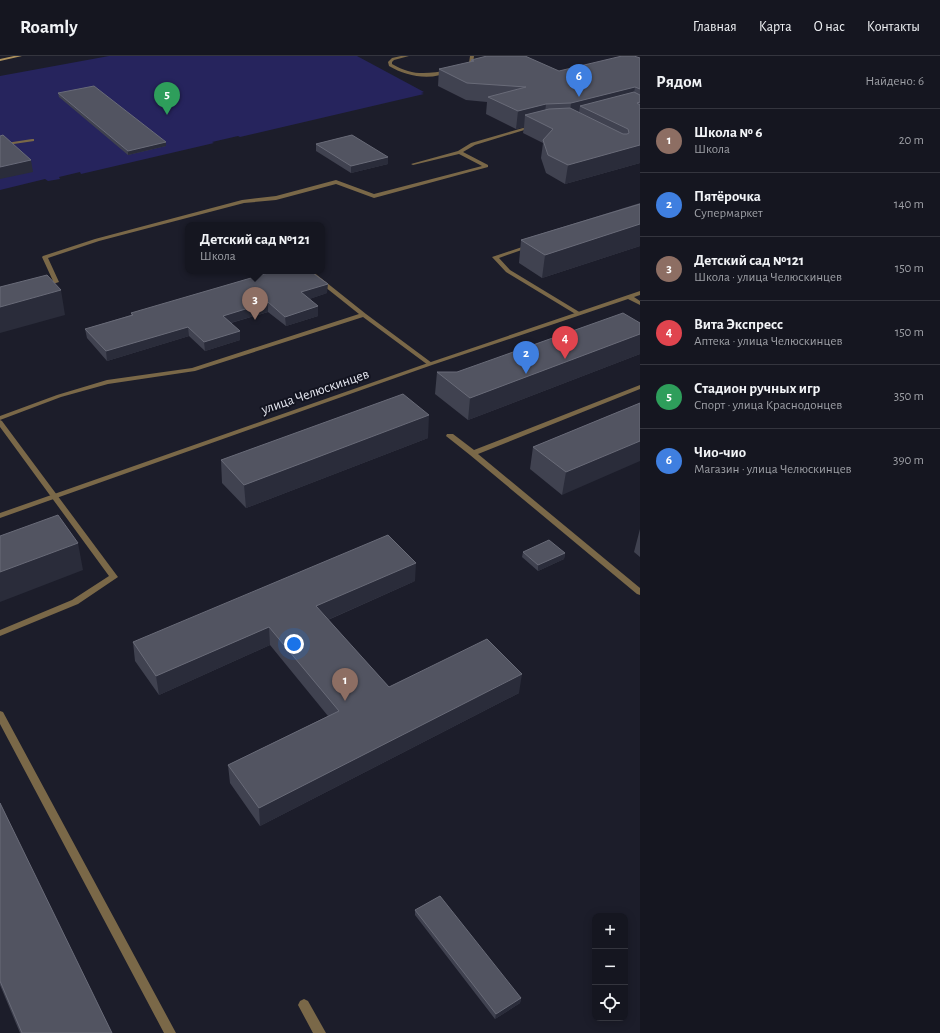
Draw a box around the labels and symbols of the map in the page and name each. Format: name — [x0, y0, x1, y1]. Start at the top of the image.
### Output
pin: 6 — [566, 64, 592, 97]
pin: 5 — [154, 82, 180, 115]
pin: 3 — [242, 287, 268, 320]
pin: 4 — [552, 326, 578, 359]
pin: 2 — [513, 341, 539, 374]
street label: улица Челюскинцев — [259, 367, 371, 417]
your location — [284, 634, 304, 654]
pin: 1 — [332, 668, 358, 701]

